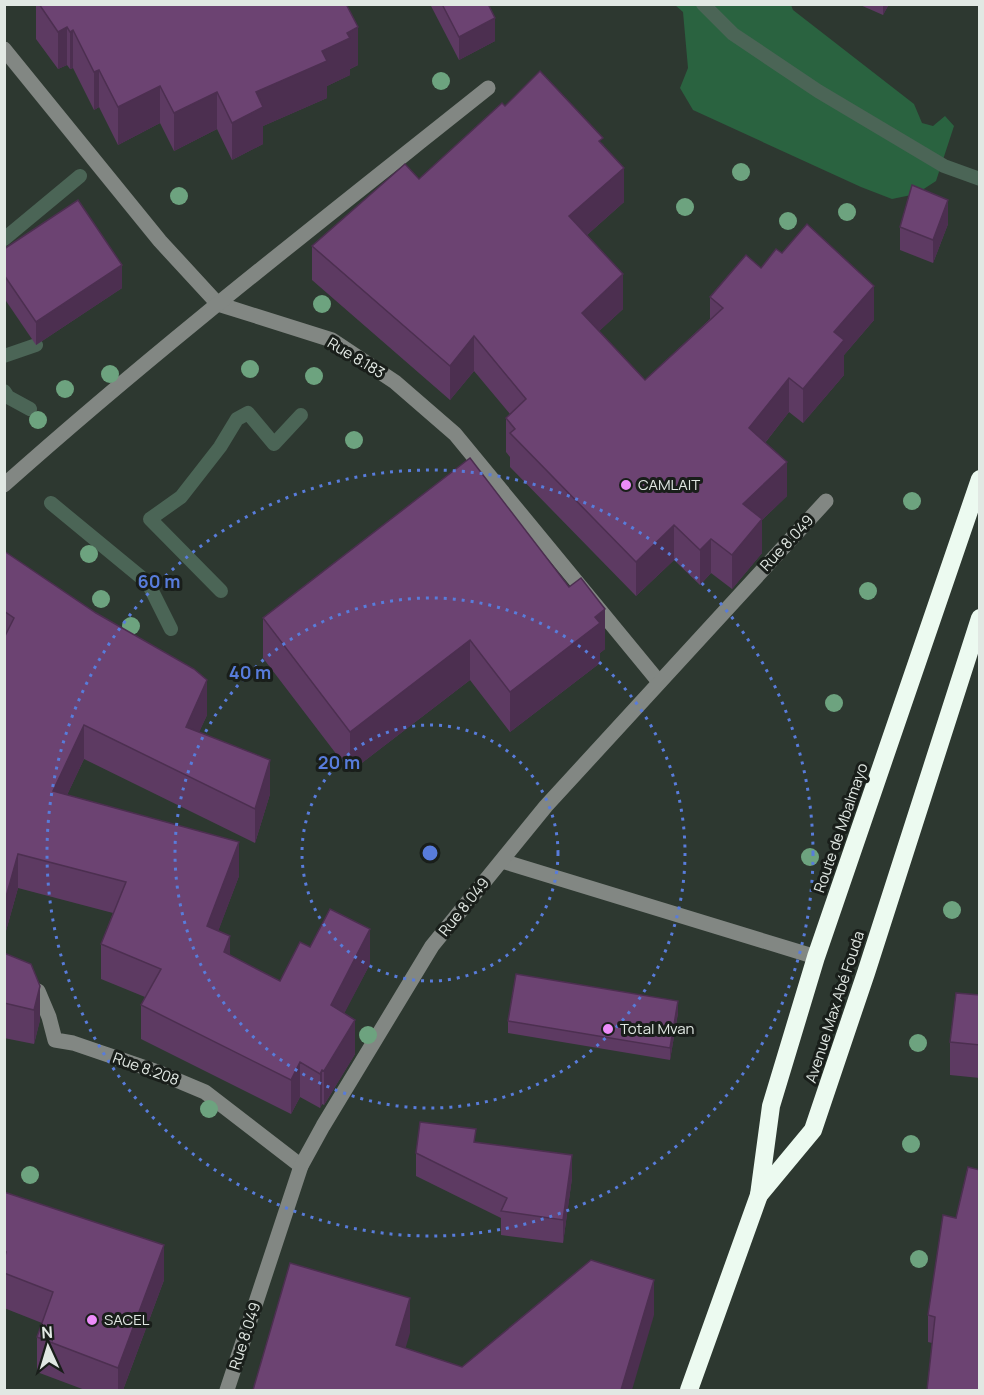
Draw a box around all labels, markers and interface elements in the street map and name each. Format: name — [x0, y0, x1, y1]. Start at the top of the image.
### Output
street label: Rue 8.183 — [324, 332, 389, 383]
place label: CAMLAIT — [638, 474, 700, 495]
marker: CAMLAIT — [619, 478, 633, 492]
street label: Rue 8.049 — [755, 510, 818, 575]
text: 60 m — [138, 569, 180, 593]
text: 40 m — [229, 660, 271, 684]
text: 20 m — [318, 750, 360, 774]
street label: Route de Mbalmayo — [808, 760, 873, 895]
centre of rings — [420, 843, 440, 863]
street label: Rue 8.049 — [433, 873, 494, 940]
street label: Avenue Max Abé Fouda — [800, 928, 869, 1086]
place label: Total Mvan — [620, 1018, 695, 1039]
marker: Total Mvan — [601, 1022, 615, 1036]
street label: Rue 8.208 — [110, 1047, 182, 1090]
street label: Rue 8.049 — [224, 1299, 265, 1372]
place label: SACEL — [104, 1309, 150, 1330]
marker: SACEL — [85, 1313, 99, 1327]
north arrow — [18, 1317, 78, 1377]
text: N — [40, 1321, 53, 1343]

